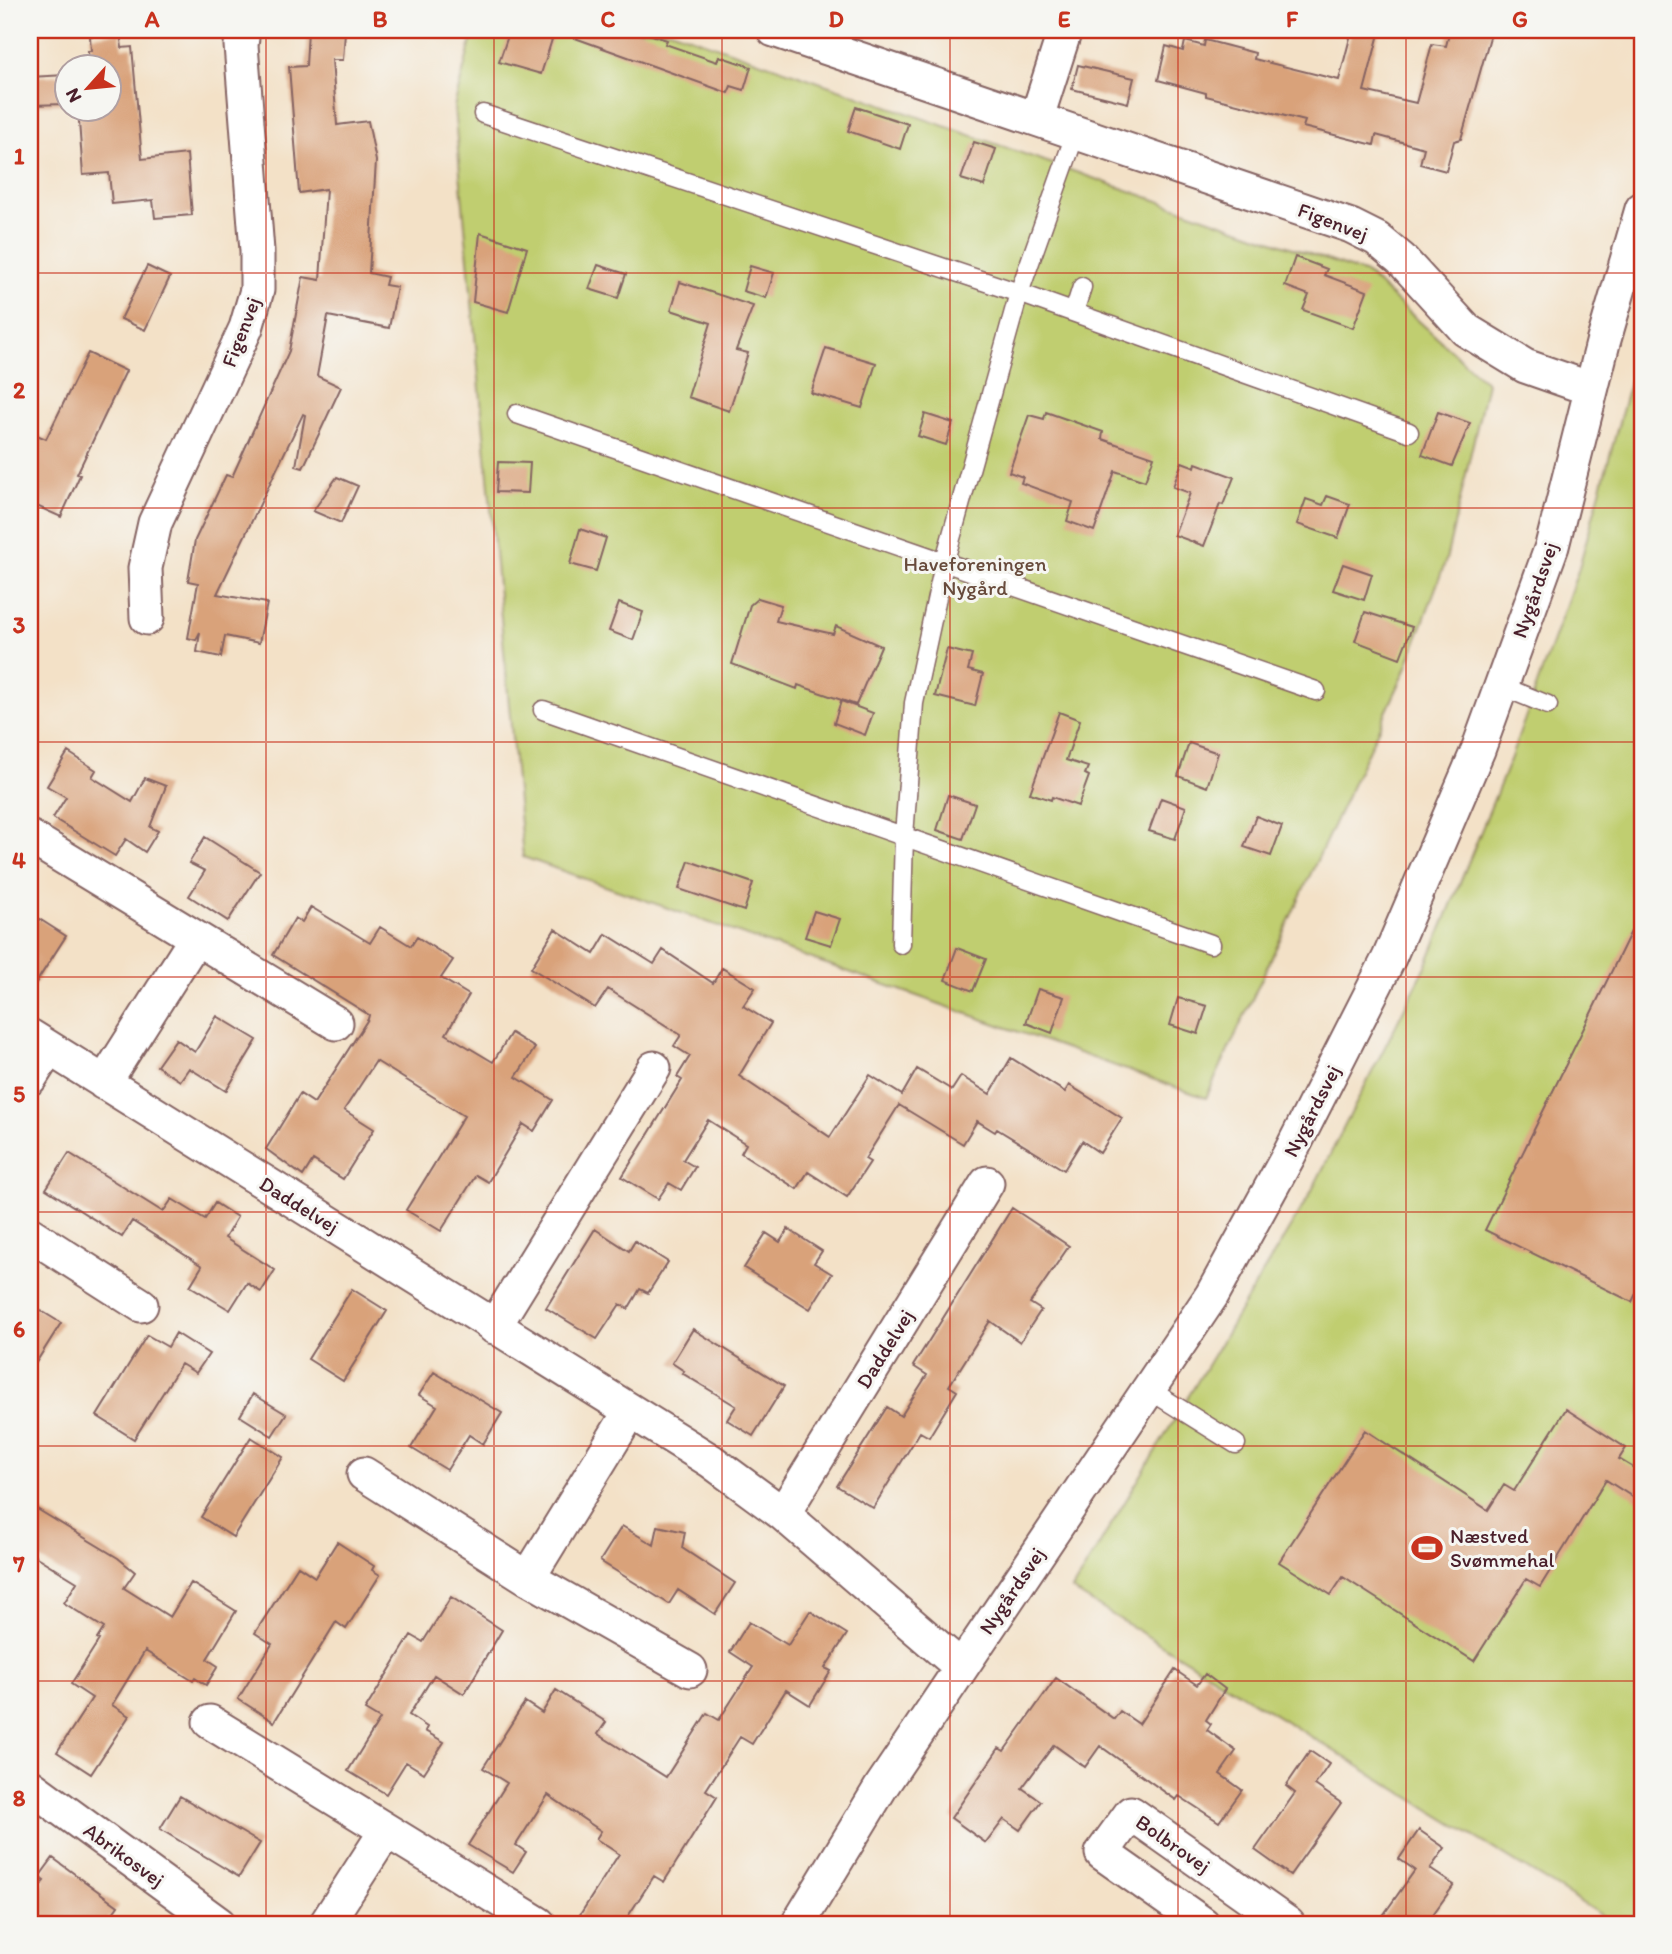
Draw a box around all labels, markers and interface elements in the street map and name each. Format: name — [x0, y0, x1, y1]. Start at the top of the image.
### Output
text: A — [144, 5, 160, 33]
text: B — [373, 5, 388, 33]
text: C — [601, 5, 616, 33]
text: D — [828, 5, 844, 33]
text: E — [1058, 5, 1071, 33]
text: F — [1286, 5, 1299, 33]
text: G — [1512, 5, 1528, 33]
north arrow — [52, 52, 122, 122]
text: N — [60, 85, 86, 106]
text: 1 — [14, 142, 25, 170]
street label: Figenvej — [1295, 197, 1372, 246]
street label: Figenvej — [216, 293, 265, 370]
text: 2 — [13, 376, 26, 404]
street label: Nygårdsvej — [1506, 539, 1563, 641]
park label: Haveforeningen Nygård — [903, 551, 1047, 600]
text: 3 — [13, 611, 26, 639]
text: 4 — [12, 846, 26, 874]
street label: Nygårdsvej — [1278, 1061, 1345, 1161]
text: 5 — [13, 1080, 25, 1108]
street label: Daddelvej — [255, 1170, 343, 1239]
street label: Daddelvej — [850, 1305, 919, 1393]
text: 6 — [13, 1315, 25, 1343]
place label: Næstved Svømmehal — [1450, 1523, 1555, 1572]
sports icon: Næstved Svømmehal — [1410, 1531, 1444, 1565]
street label: Nygårdsvej — [973, 1542, 1050, 1639]
text: 7 — [12, 1550, 25, 1578]
text: 8 — [13, 1784, 26, 1812]
street label: Bolbrovej — [1131, 1809, 1215, 1878]
street label: Abrikosvej — [79, 1817, 169, 1892]

